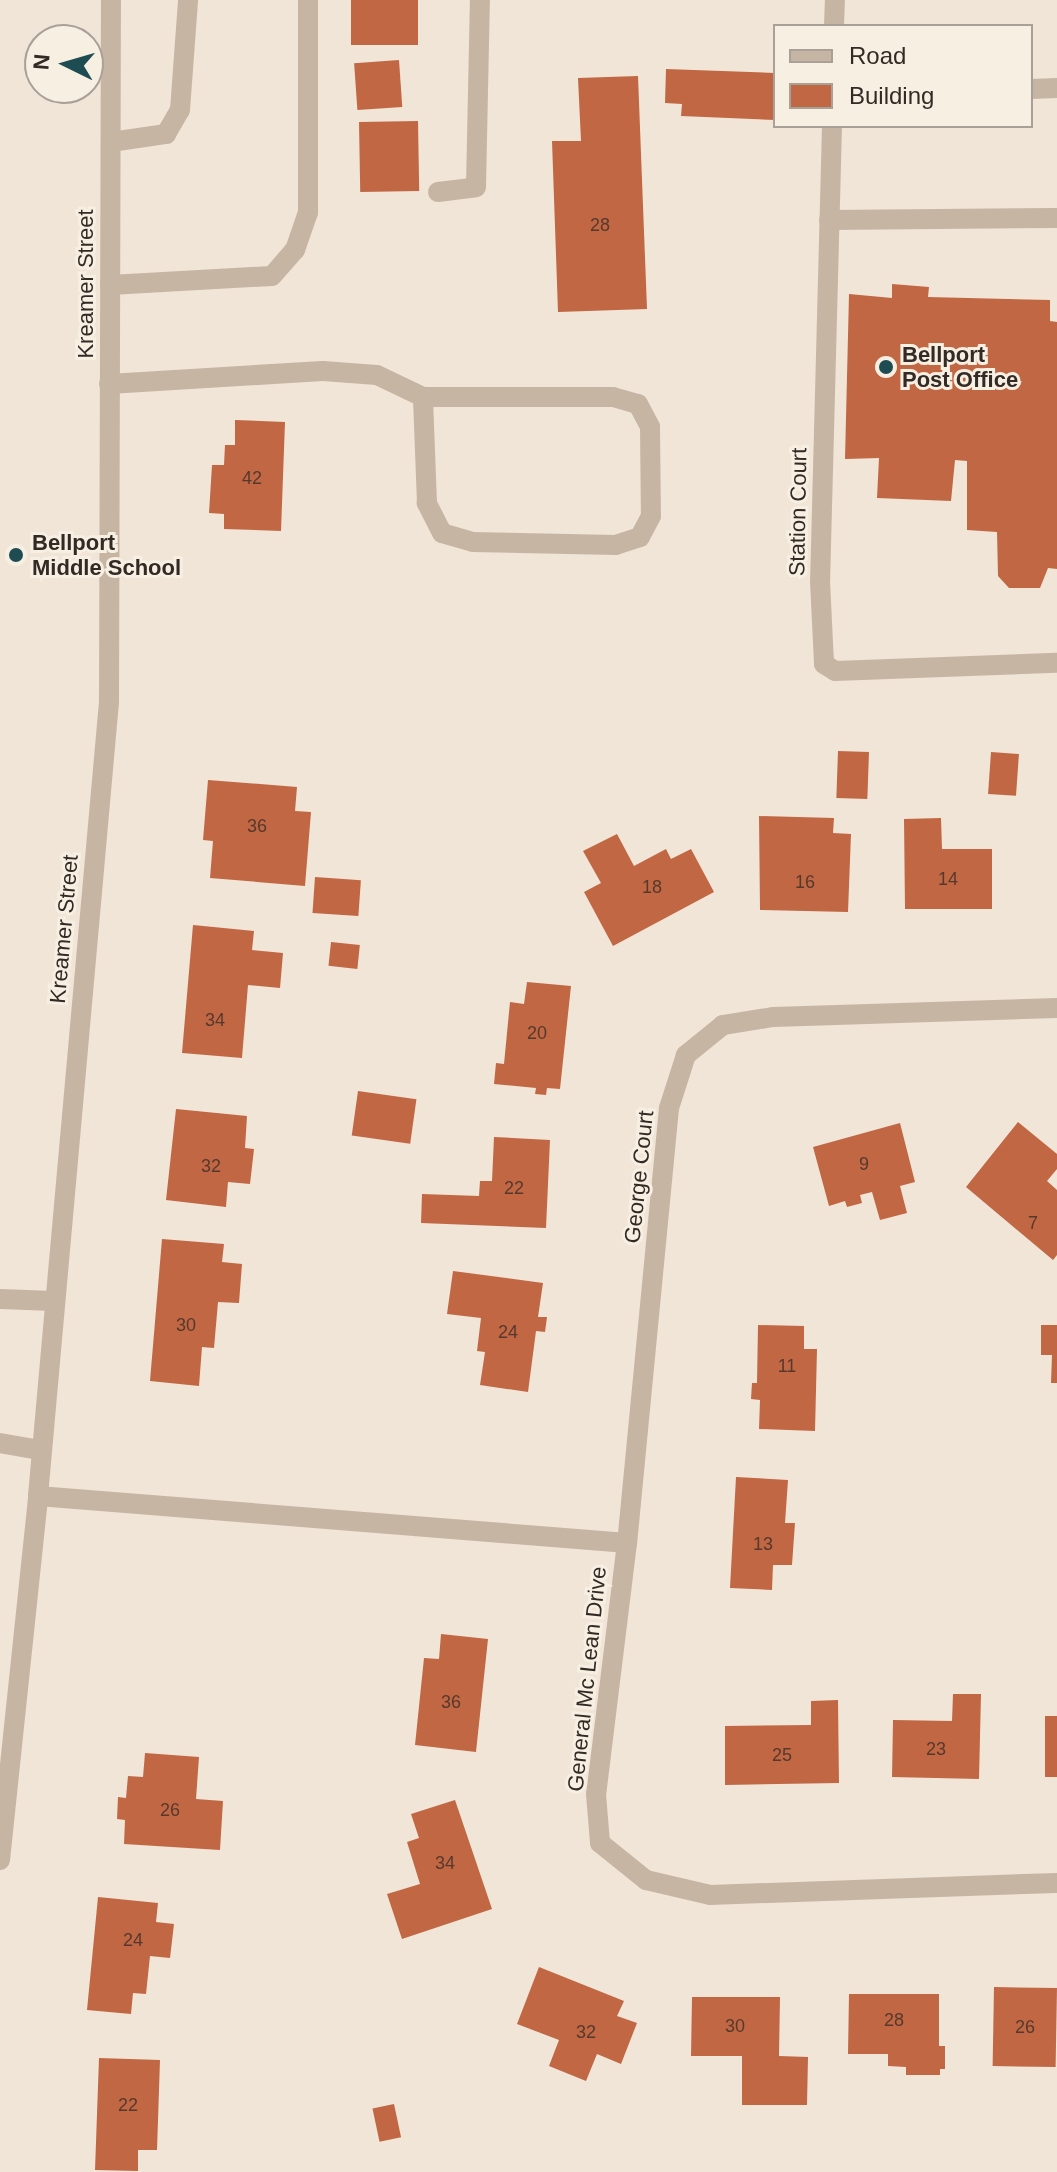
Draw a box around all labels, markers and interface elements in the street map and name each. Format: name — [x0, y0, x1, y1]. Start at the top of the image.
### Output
north arrow — [24, 24, 104, 104]
legend — [773, 24, 1033, 128]
text: Road — [849, 42, 906, 69]
text: N — [28, 53, 55, 71]
text: Building — [849, 82, 934, 109]
street label: Kreamer Street — [73, 209, 99, 359]
house number: 28 — [590, 214, 610, 236]
place label: Bellport Post Office — [902, 341, 1018, 392]
marker: Bellport Post Office — [877, 358, 895, 376]
street label: Station Court — [784, 448, 812, 576]
house number: 42 — [242, 467, 262, 489]
place label: Bellport Middle School — [32, 529, 181, 580]
marker: Bellport Middle School — [7, 546, 25, 564]
house number: 36 — [247, 815, 267, 837]
street label: Kreamer Street — [44, 854, 84, 1004]
house number: 14 — [938, 868, 958, 890]
house number: 16 — [795, 871, 815, 893]
house number: 18 — [642, 876, 662, 898]
house number: 34 — [205, 1009, 225, 1031]
house number: 20 — [527, 1022, 547, 1044]
street label: George Court — [619, 1109, 659, 1245]
house number: 9 — [859, 1153, 869, 1175]
house number: 32 — [201, 1155, 221, 1177]
house number: 22 — [504, 1177, 524, 1199]
house number: 7 — [1028, 1212, 1038, 1234]
house number: 30 — [176, 1314, 196, 1336]
house number: 24 — [498, 1321, 518, 1343]
house number: 11 — [778, 1355, 796, 1377]
house number: 13 — [753, 1533, 773, 1555]
street label: General Mc Lean Drive — [562, 1565, 612, 1793]
house number: 36 — [441, 1691, 461, 1713]
house number: 23 — [926, 1738, 946, 1760]
house number: 25 — [772, 1744, 792, 1766]
house number: 26 — [160, 1799, 180, 1821]
house number: 34 — [435, 1852, 455, 1874]
house number: 24 — [123, 1929, 143, 1951]
house number: 28 — [884, 2009, 904, 2031]
house number: 30 — [725, 2015, 745, 2037]
house number: 26 — [1015, 2016, 1035, 2038]
house number: 32 — [576, 2021, 596, 2043]
house number: 22 — [118, 2094, 138, 2116]

